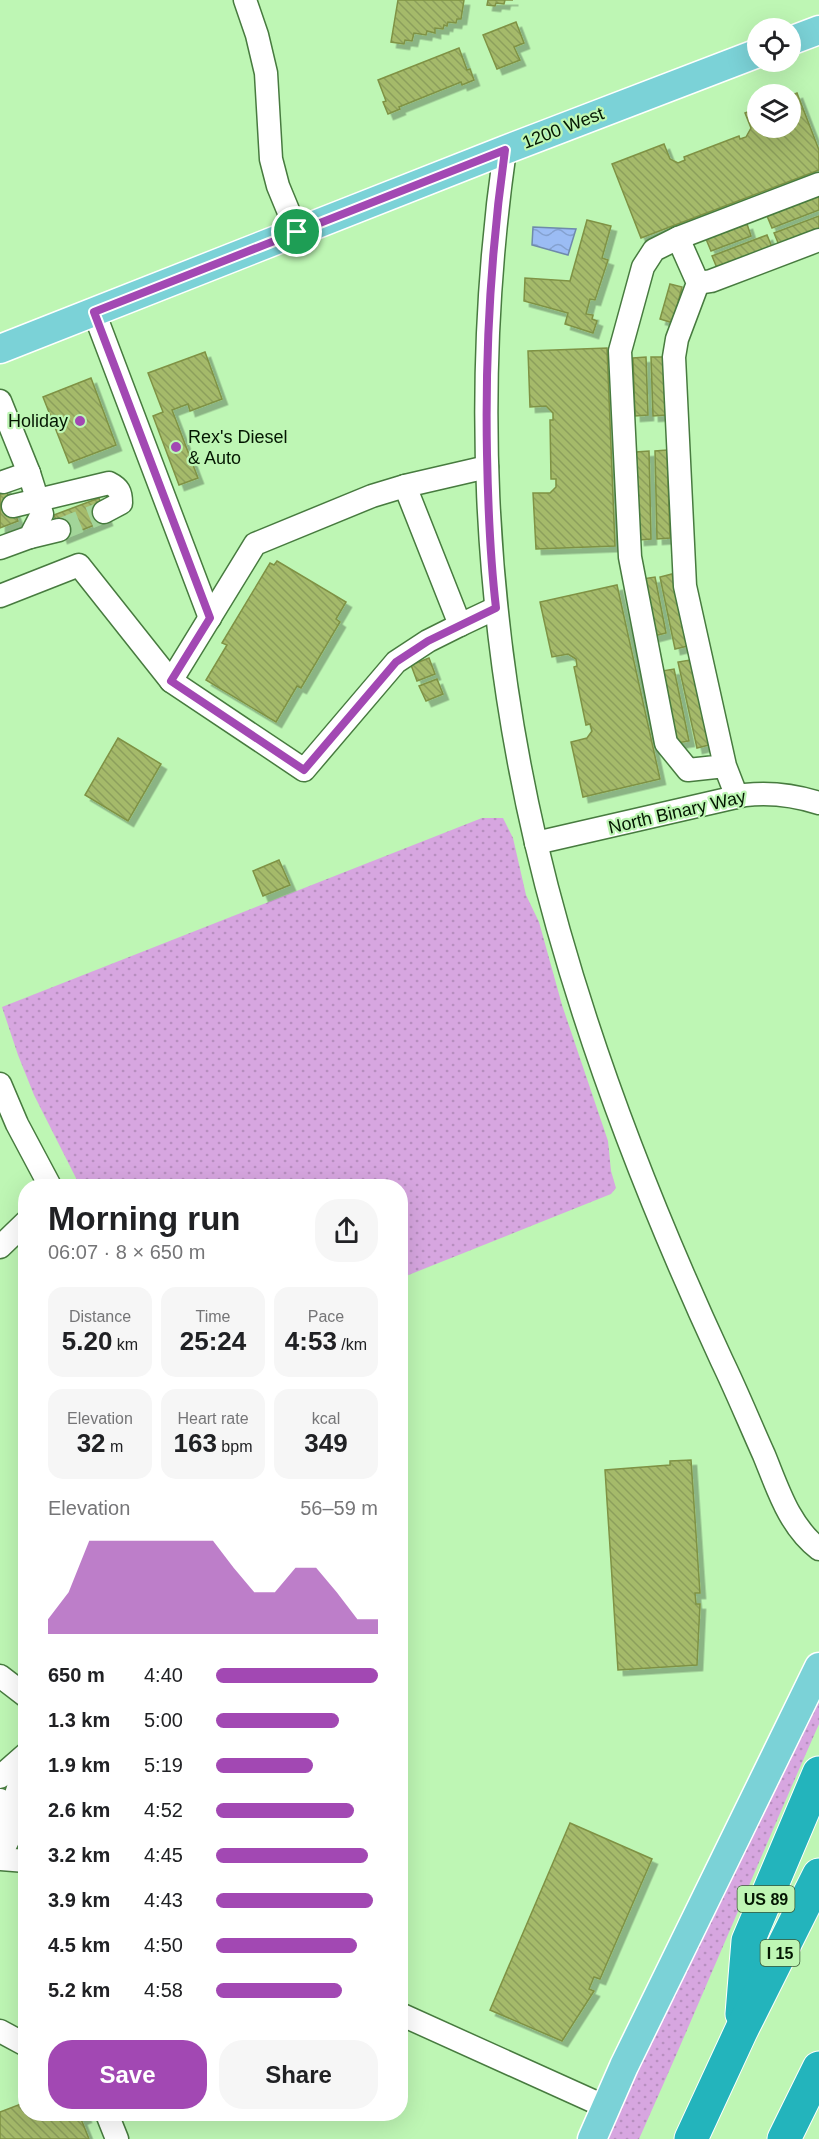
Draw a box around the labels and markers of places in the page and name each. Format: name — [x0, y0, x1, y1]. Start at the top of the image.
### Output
pin — [271, 206, 322, 257]
place label: Holiday — [8, 411, 68, 431]
marker: Holiday — [73, 414, 87, 428]
place label: Rex's Diesel & Auto — [188, 427, 287, 468]
marker: Rex's Diesel & Auto — [169, 440, 183, 454]

